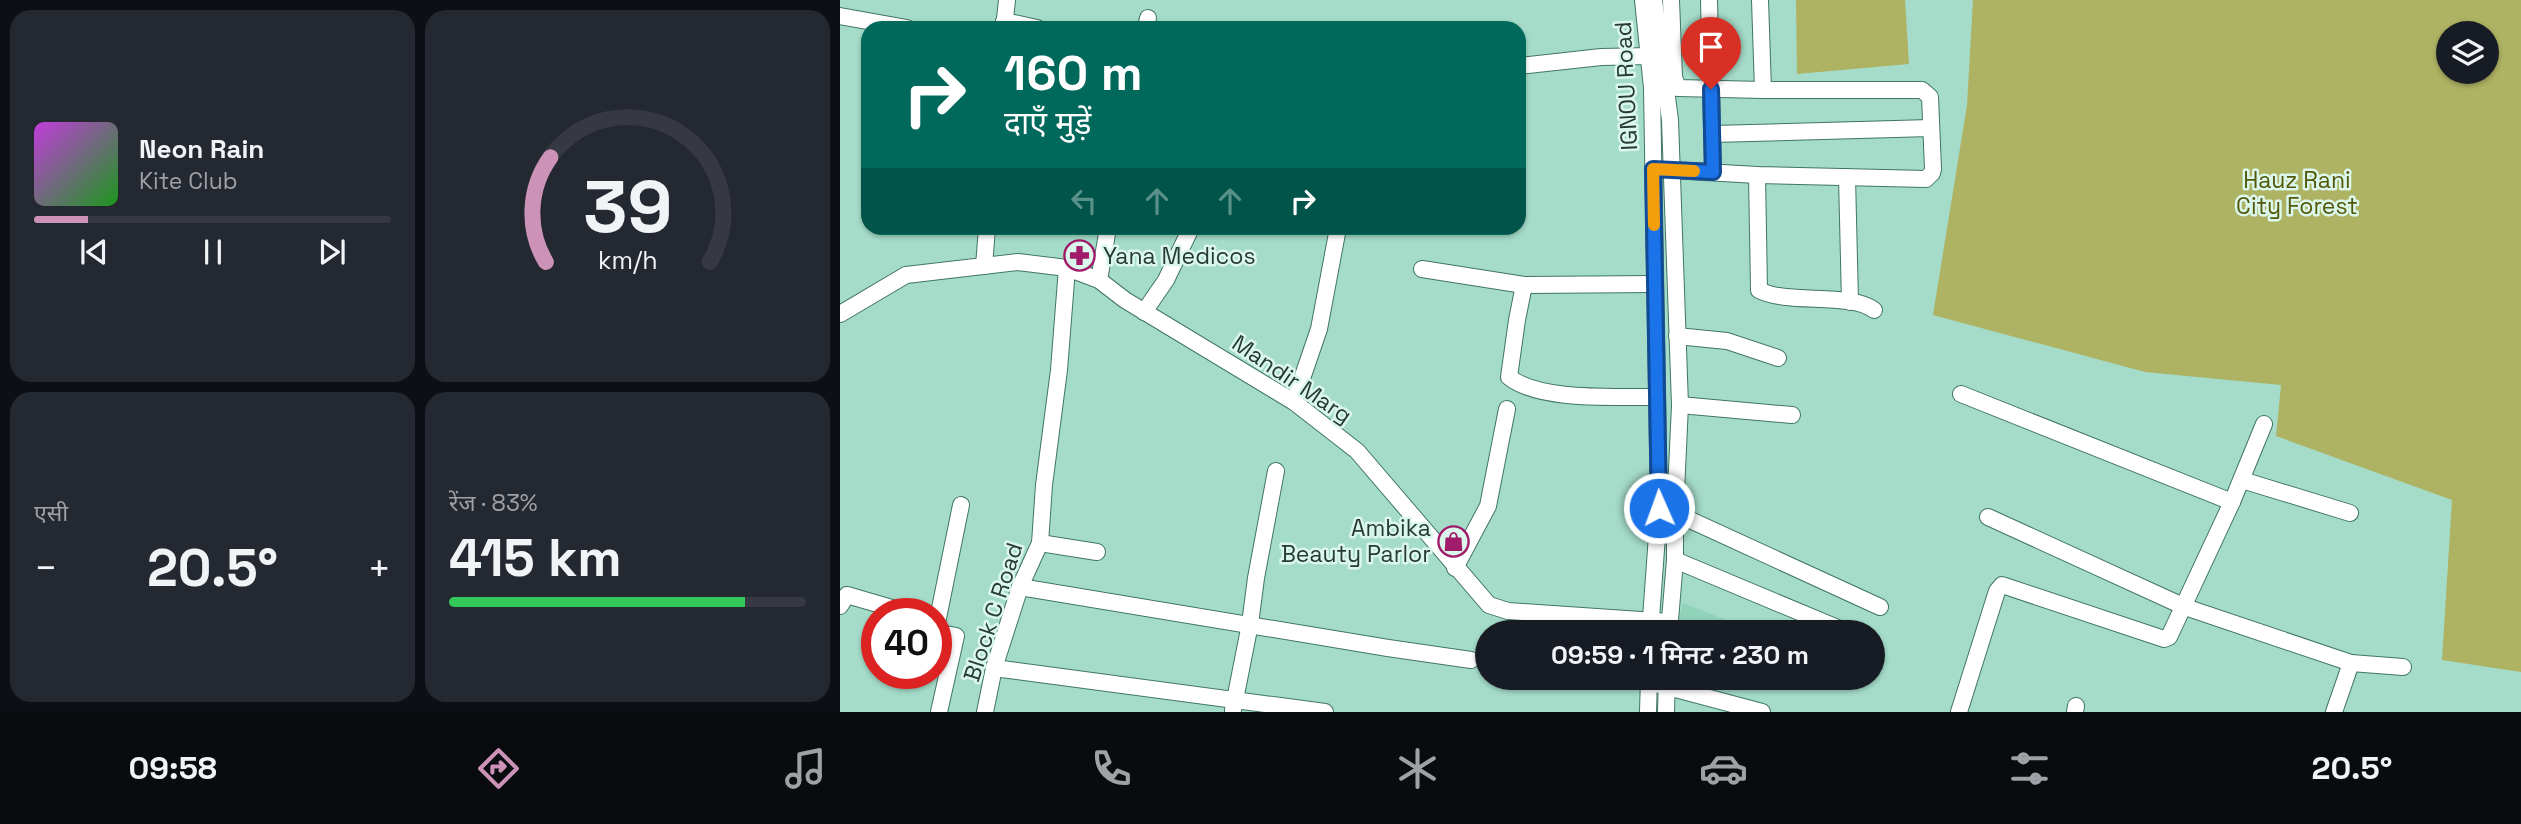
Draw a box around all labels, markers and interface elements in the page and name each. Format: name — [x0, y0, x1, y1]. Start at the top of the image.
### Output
pin — [1681, 17, 1741, 89]
street label: IGNOU Road — [1608, 21, 1644, 151]
map controls — [2436, 21, 2499, 84]
button: layers — [2436, 21, 2499, 84]
icon: arrive — [1692, 28, 1730, 66]
text: 160 m — [1004, 42, 1142, 104]
icon: right — [889, 49, 980, 140]
text: दाएँ मुड़ें — [1004, 103, 1091, 143]
text: Neon Rain — [139, 132, 264, 166]
text: 39 — [583, 161, 672, 254]
park label: Hauz Rani City Forest — [2236, 165, 2358, 221]
text: Kite Club — [139, 166, 238, 196]
icon: left — [1065, 182, 1103, 220]
icon: ahead — [1138, 182, 1176, 220]
icon: ahead — [1211, 182, 1249, 220]
icon: right — [1284, 182, 1322, 220]
icon: previous — [75, 233, 113, 271]
icon: pause — [194, 233, 232, 271]
icon: next — [313, 233, 351, 271]
pharmacy icon: Yana Medicos — [1063, 239, 1097, 273]
place label: Yana Medicos — [1103, 241, 1256, 271]
text: km/h — [598, 244, 657, 276]
street label: Mandir Marg — [1226, 328, 1358, 430]
position arrow — [1622, 471, 1696, 545]
text: रेंज · 83% — [449, 488, 538, 518]
text: एसी — [34, 498, 68, 528]
place label: Ambika Beauty Parlor — [1281, 513, 1431, 569]
shop icon: Ambika Beauty Parlor — [1437, 524, 1471, 558]
text: 415 km — [449, 525, 622, 591]
text: 20.5° — [147, 535, 278, 601]
street label: Block C Road — [956, 539, 1030, 685]
text: − — [34, 544, 58, 592]
text: + — [367, 544, 391, 592]
speed limit sign: 40 — [861, 598, 952, 689]
text: 09:59 · 1 मिनट · 230 m — [1551, 638, 1809, 672]
icon: directions — [474, 744, 523, 793]
icon: music — [781, 744, 830, 793]
icon: phone — [1087, 744, 1136, 793]
icon: climate — [1393, 744, 1442, 793]
icon: car — [1699, 744, 1748, 793]
icon: filters — [2005, 744, 2054, 793]
text: 09:58 — [129, 748, 217, 788]
text: 20.5° — [2312, 748, 2392, 788]

